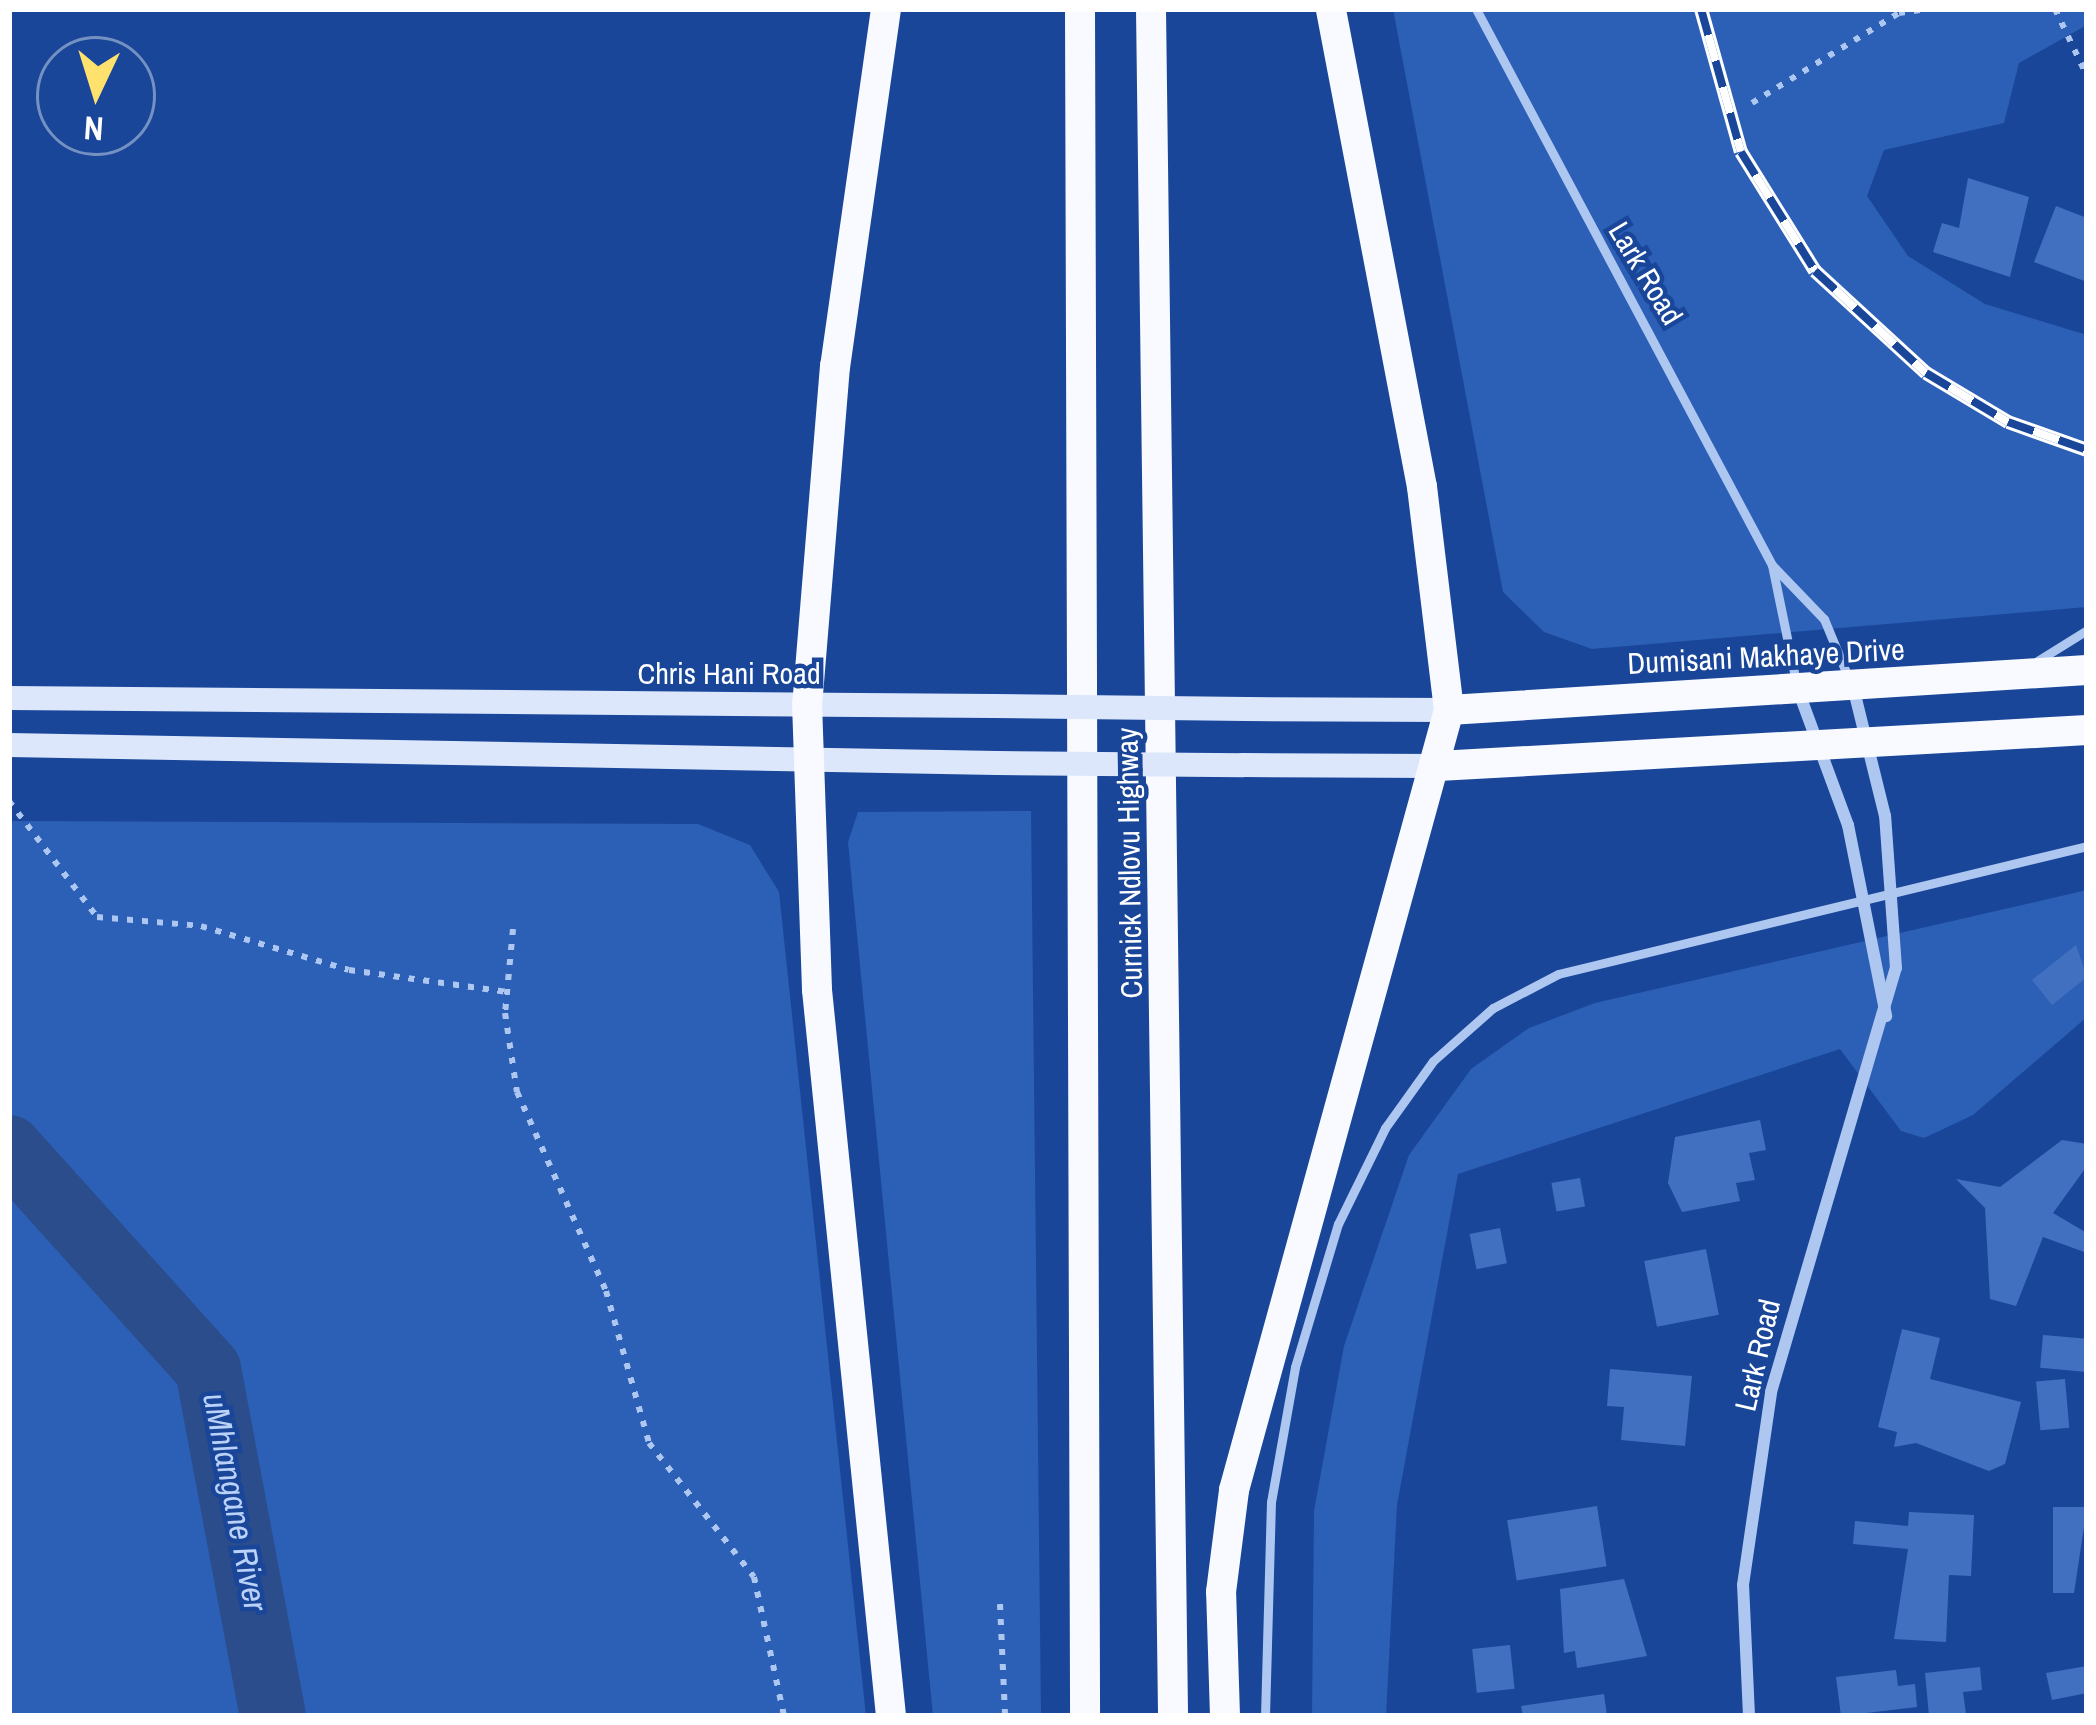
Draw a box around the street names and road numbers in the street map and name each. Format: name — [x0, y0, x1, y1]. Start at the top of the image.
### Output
street label: Lark Road — [1601, 215, 1691, 331]
street label: Dumisani Makhaye Drive — [1626, 631, 1906, 681]
street label: Chris Hani Road — [637, 655, 821, 691]
street label: Curnick Ndlovu Highway — [1109, 727, 1149, 999]
street label: Lark Road — [1727, 1296, 1787, 1414]

